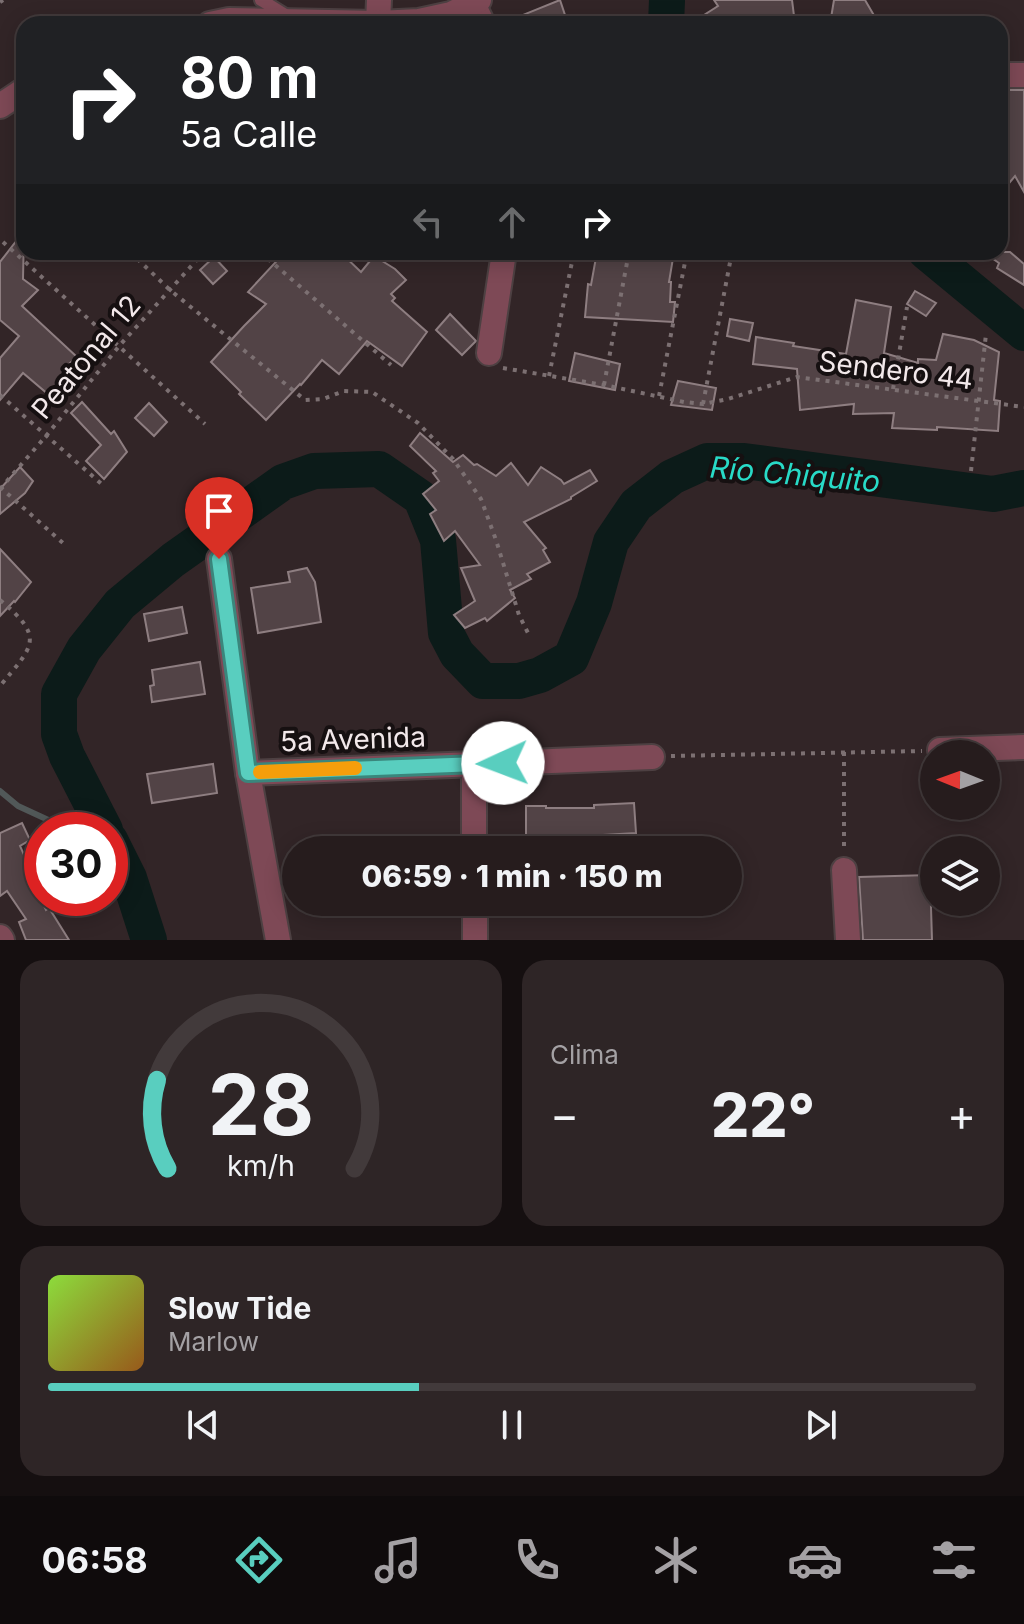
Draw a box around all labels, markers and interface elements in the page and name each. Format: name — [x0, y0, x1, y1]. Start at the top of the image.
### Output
text: 80 m — [180, 44, 319, 112]
icon: right — [48, 48, 152, 152]
text: 5a Calle — [180, 112, 317, 156]
icon: left — [406, 200, 450, 244]
icon: ahead — [490, 200, 534, 244]
icon: right — [574, 200, 618, 244]
street label: Peatonal 12 — [24, 288, 148, 426]
street label: Sendero 44 — [817, 344, 975, 396]
water label: Río Chiquito — [708, 449, 882, 499]
pin — [185, 477, 253, 559]
icon: arrive — [197, 489, 241, 533]
street label: 5a Avenida — [280, 719, 426, 759]
position arrow — [461, 721, 545, 805]
north arrow — [920, 740, 1000, 820]
map controls — [920, 740, 1000, 916]
speed limit sign: 30 — [24, 812, 128, 916]
button: layers — [920, 836, 1000, 916]
text: 06:59 · 1 min · 150 m — [361, 858, 663, 894]
text: Clima — [550, 1039, 619, 1070]
text: 28 — [208, 1054, 314, 1155]
text: 22° — [711, 1079, 815, 1151]
text: − — [550, 1088, 579, 1142]
text: + — [947, 1088, 976, 1142]
text: km/h — [227, 1148, 295, 1183]
text: Slow Tide — [168, 1290, 311, 1326]
text: Marlow — [168, 1326, 259, 1357]
icon: previous — [181, 1403, 225, 1447]
icon: pause — [490, 1403, 534, 1447]
icon: next — [799, 1403, 843, 1447]
icon: directions — [231, 1532, 287, 1588]
icon: music — [370, 1532, 426, 1588]
icon: phone — [509, 1532, 565, 1588]
icon: climate — [648, 1532, 704, 1588]
icon: car — [787, 1532, 843, 1588]
icon: filters — [926, 1532, 982, 1588]
text: 06:58 — [42, 1538, 148, 1582]

